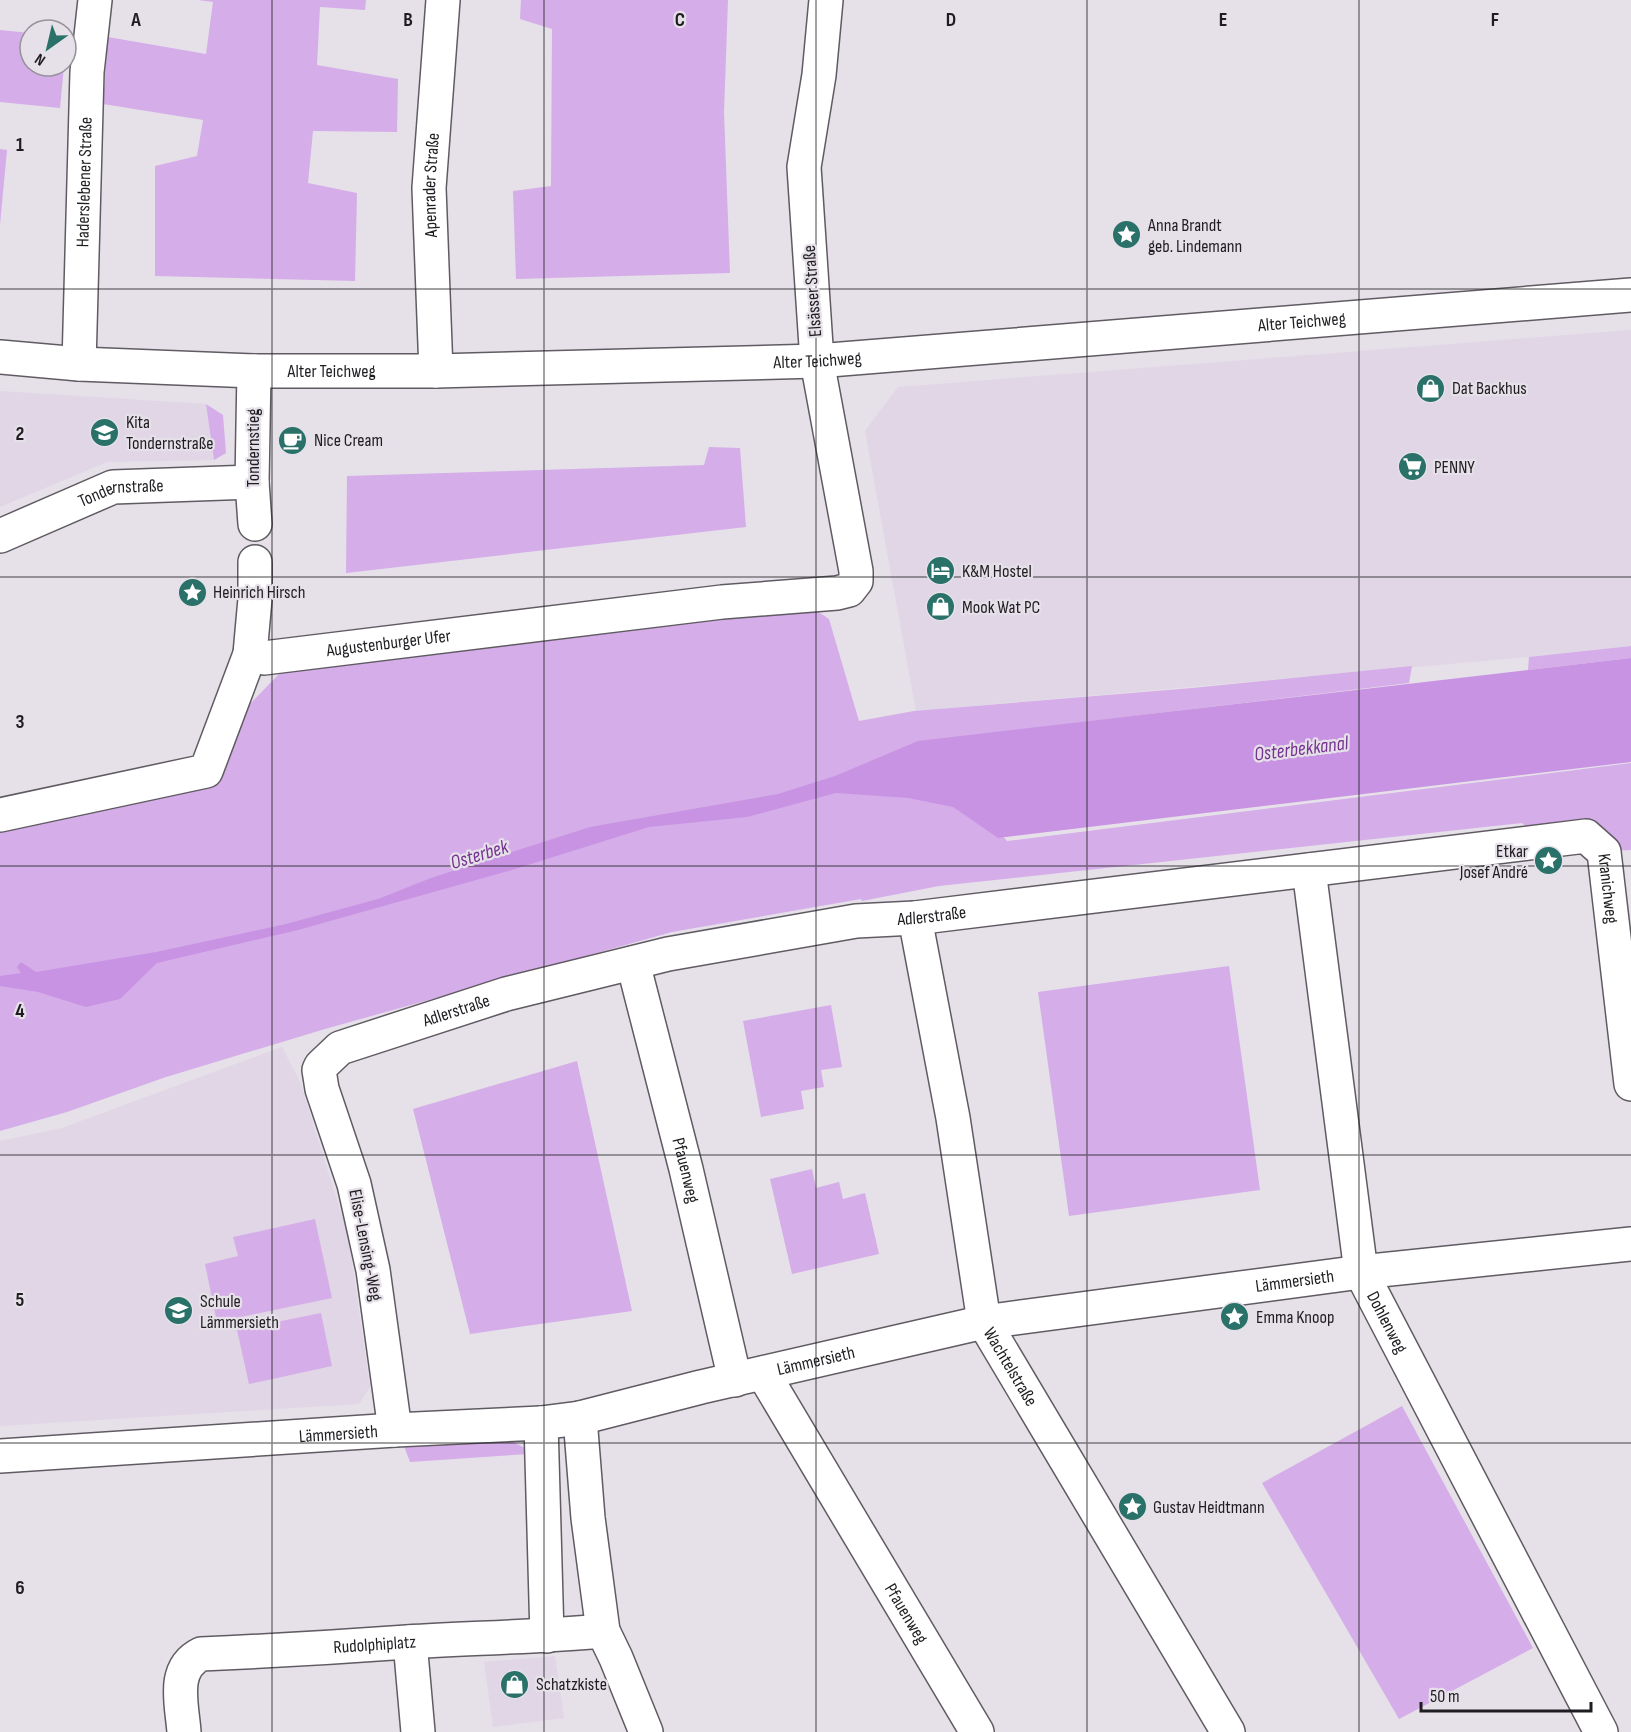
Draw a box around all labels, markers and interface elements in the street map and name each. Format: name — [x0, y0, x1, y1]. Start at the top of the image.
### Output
text: A — [130, 8, 141, 32]
text: B — [403, 8, 413, 32]
text: C — [675, 8, 685, 32]
text: D — [946, 8, 956, 32]
text: E — [1219, 8, 1227, 32]
text: F — [1491, 8, 1499, 32]
north arrow — [18, 18, 78, 78]
text: N — [32, 49, 49, 69]
street label: Haderslebener Straße — [72, 117, 97, 248]
street label: Apenrader Straße — [419, 132, 444, 239]
text: 1 — [16, 133, 24, 157]
place label: Anna Brandt geb. Lindemann — [1147, 215, 1242, 257]
place icon: Anna Brandt geb. Lindemann — [1111, 219, 1143, 251]
street label: Elsässer Straße — [799, 244, 826, 338]
street label: Alter Teichweg — [1256, 308, 1347, 336]
street label: Alter Teichweg — [772, 347, 862, 373]
street label: Alter Teichweg — [287, 361, 376, 382]
shop icon: Dat Backhus — [1415, 372, 1447, 404]
place label: Dat Backhus — [1452, 378, 1527, 399]
street label: Tondernstieg — [243, 409, 264, 487]
place label: Kita Tondernstraße — [126, 412, 213, 454]
school or university icon: Kita Tondernstraße — [89, 416, 121, 448]
text: 2 — [16, 422, 24, 446]
cafe icon: Nice Cream — [277, 424, 309, 456]
place label: Nice Cream — [314, 430, 383, 451]
supermarket icon: PENNY — [1397, 451, 1429, 483]
place label: PENNY — [1434, 457, 1475, 478]
street label: Tondernstraße — [75, 475, 164, 512]
hotel icon: K&M Hostel — [925, 555, 957, 587]
place label: K&M Hostel — [962, 561, 1032, 582]
place icon: Heinrich Hirsch — [176, 576, 208, 608]
place label: Heinrich Hirsch — [213, 582, 305, 603]
shop icon: Mook Wat PC — [925, 591, 957, 623]
place label: Mook Wat PC — [962, 597, 1040, 618]
street label: Augustenburger Ufer — [324, 625, 452, 661]
text: 3 — [16, 710, 25, 734]
water label: Osterbekkanal — [1253, 731, 1351, 767]
water label: Osterbek — [447, 835, 512, 875]
place label: Etkar Josef André — [1459, 841, 1528, 883]
place icon: Etkar Josef André — [1533, 845, 1565, 877]
street label: Kranichweg — [1593, 853, 1622, 925]
street label: Adlerstraße — [896, 902, 967, 930]
street label: Adlerstraße — [419, 990, 493, 1032]
text: 4 — [15, 999, 25, 1023]
street label: Pfauenweg — [667, 1135, 704, 1205]
street label: Elise-Lensing-Weg — [344, 1187, 387, 1303]
street label: Lämmersieth — [1254, 1266, 1335, 1297]
text: 5 — [16, 1288, 25, 1312]
street label: Dohlenweg — [1362, 1288, 1412, 1357]
place label: Schule Lämmersieth — [200, 1291, 279, 1333]
school or university icon: Schule Lämmersieth — [163, 1295, 195, 1327]
place icon: Emma Knoop — [1219, 1301, 1251, 1333]
place label: Emma Knoop — [1256, 1307, 1334, 1328]
street label: Wachtelstraße — [979, 1324, 1042, 1410]
street label: Lämmersieth — [775, 1342, 857, 1380]
street label: Lämmersieth — [298, 1421, 378, 1447]
place icon: Gustav Heidtmann — [1116, 1491, 1148, 1523]
place label: Gustav Heidtmann — [1153, 1497, 1265, 1518]
text: 6 — [15, 1576, 25, 1600]
street label: Pfauenweg — [880, 1580, 932, 1648]
street label: Rudolphiplatz — [333, 1631, 417, 1658]
shop icon: Schatzkiste — [499, 1668, 531, 1700]
place label: Schatzkiste — [536, 1674, 607, 1695]
scale bar — [1421, 1675, 1590, 1713]
text: 50 m — [1430, 1686, 1460, 1707]

